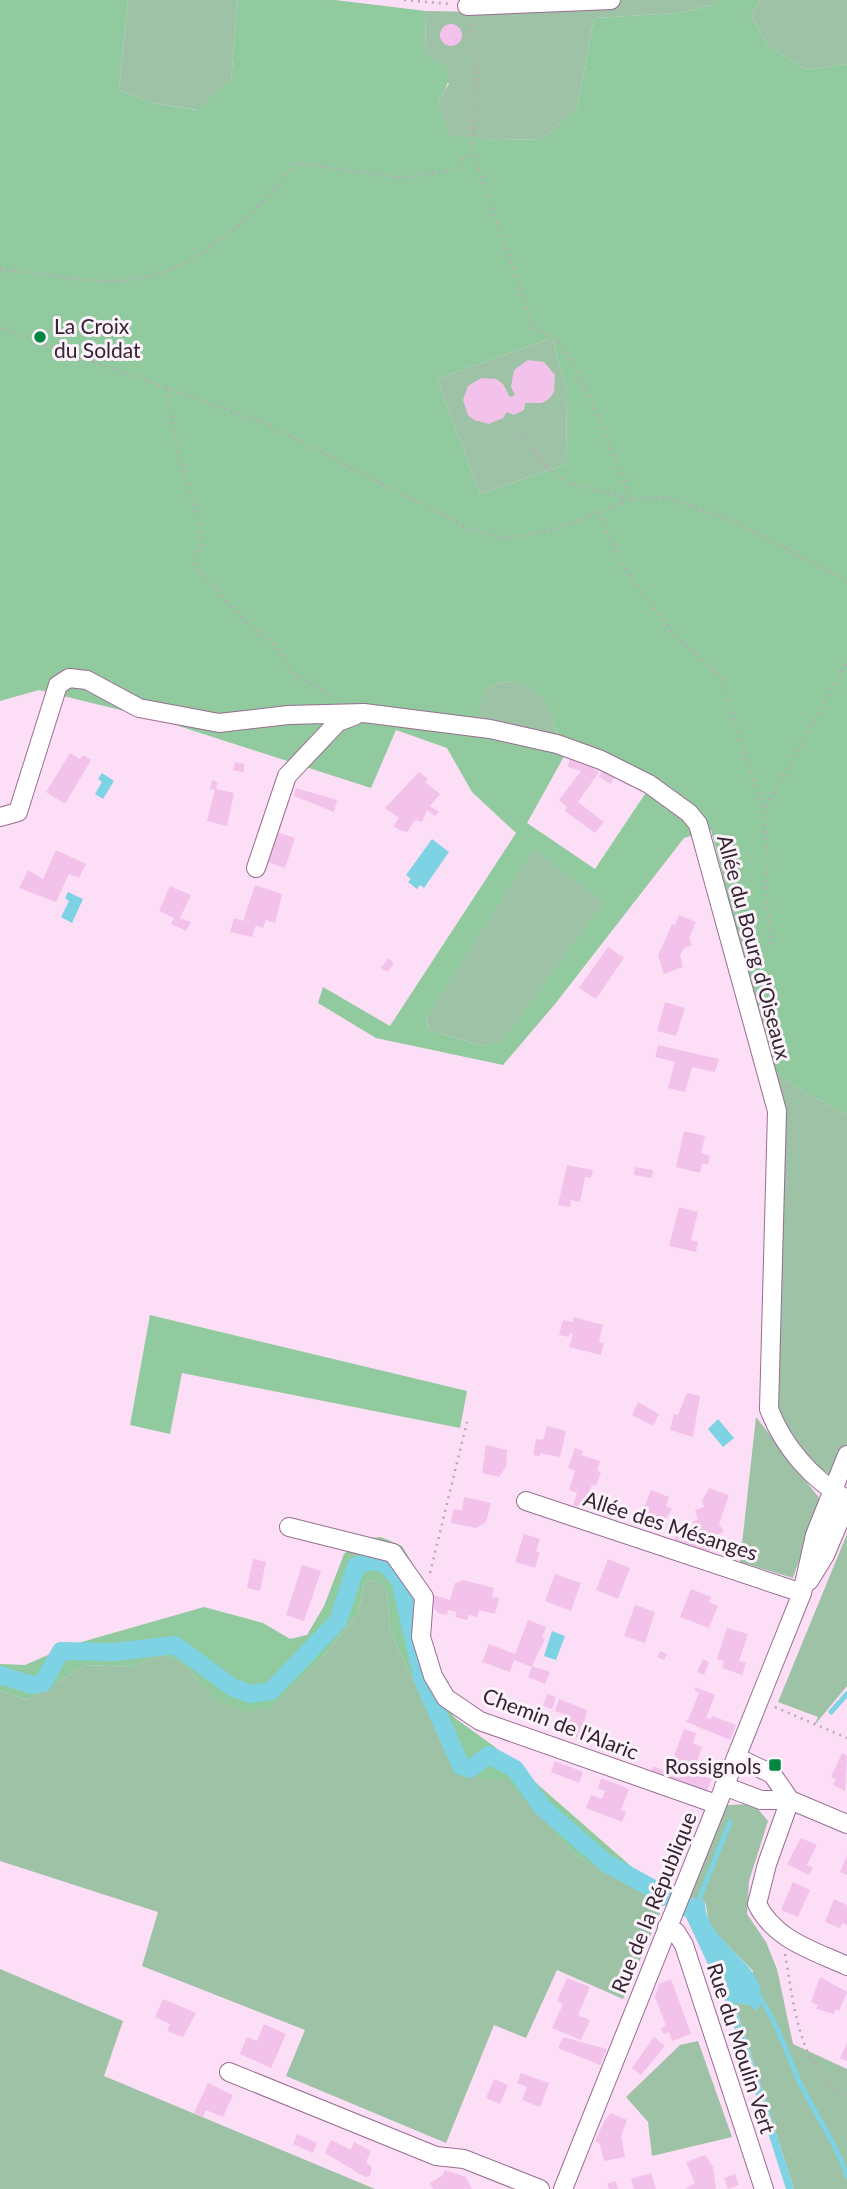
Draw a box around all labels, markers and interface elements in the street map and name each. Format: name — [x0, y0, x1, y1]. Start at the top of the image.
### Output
place label: La Croix du Soldat — [54, 313, 141, 362]
marker: La Croix du Soldat — [32, 329, 48, 345]
street label: Allée du Bourg d'Oiseaux — [713, 832, 797, 1063]
street label: Allée des Mésanges — [581, 1485, 761, 1565]
street label: Chemin de l'Alaric — [480, 1682, 642, 1764]
place label: Rossignols — [665, 1753, 761, 1778]
marker: Rossignols — [767, 1757, 783, 1773]
street label: Rue de la République — [605, 1808, 701, 1996]
street label: Rue du Moulin Vert — [703, 1960, 781, 2137]

